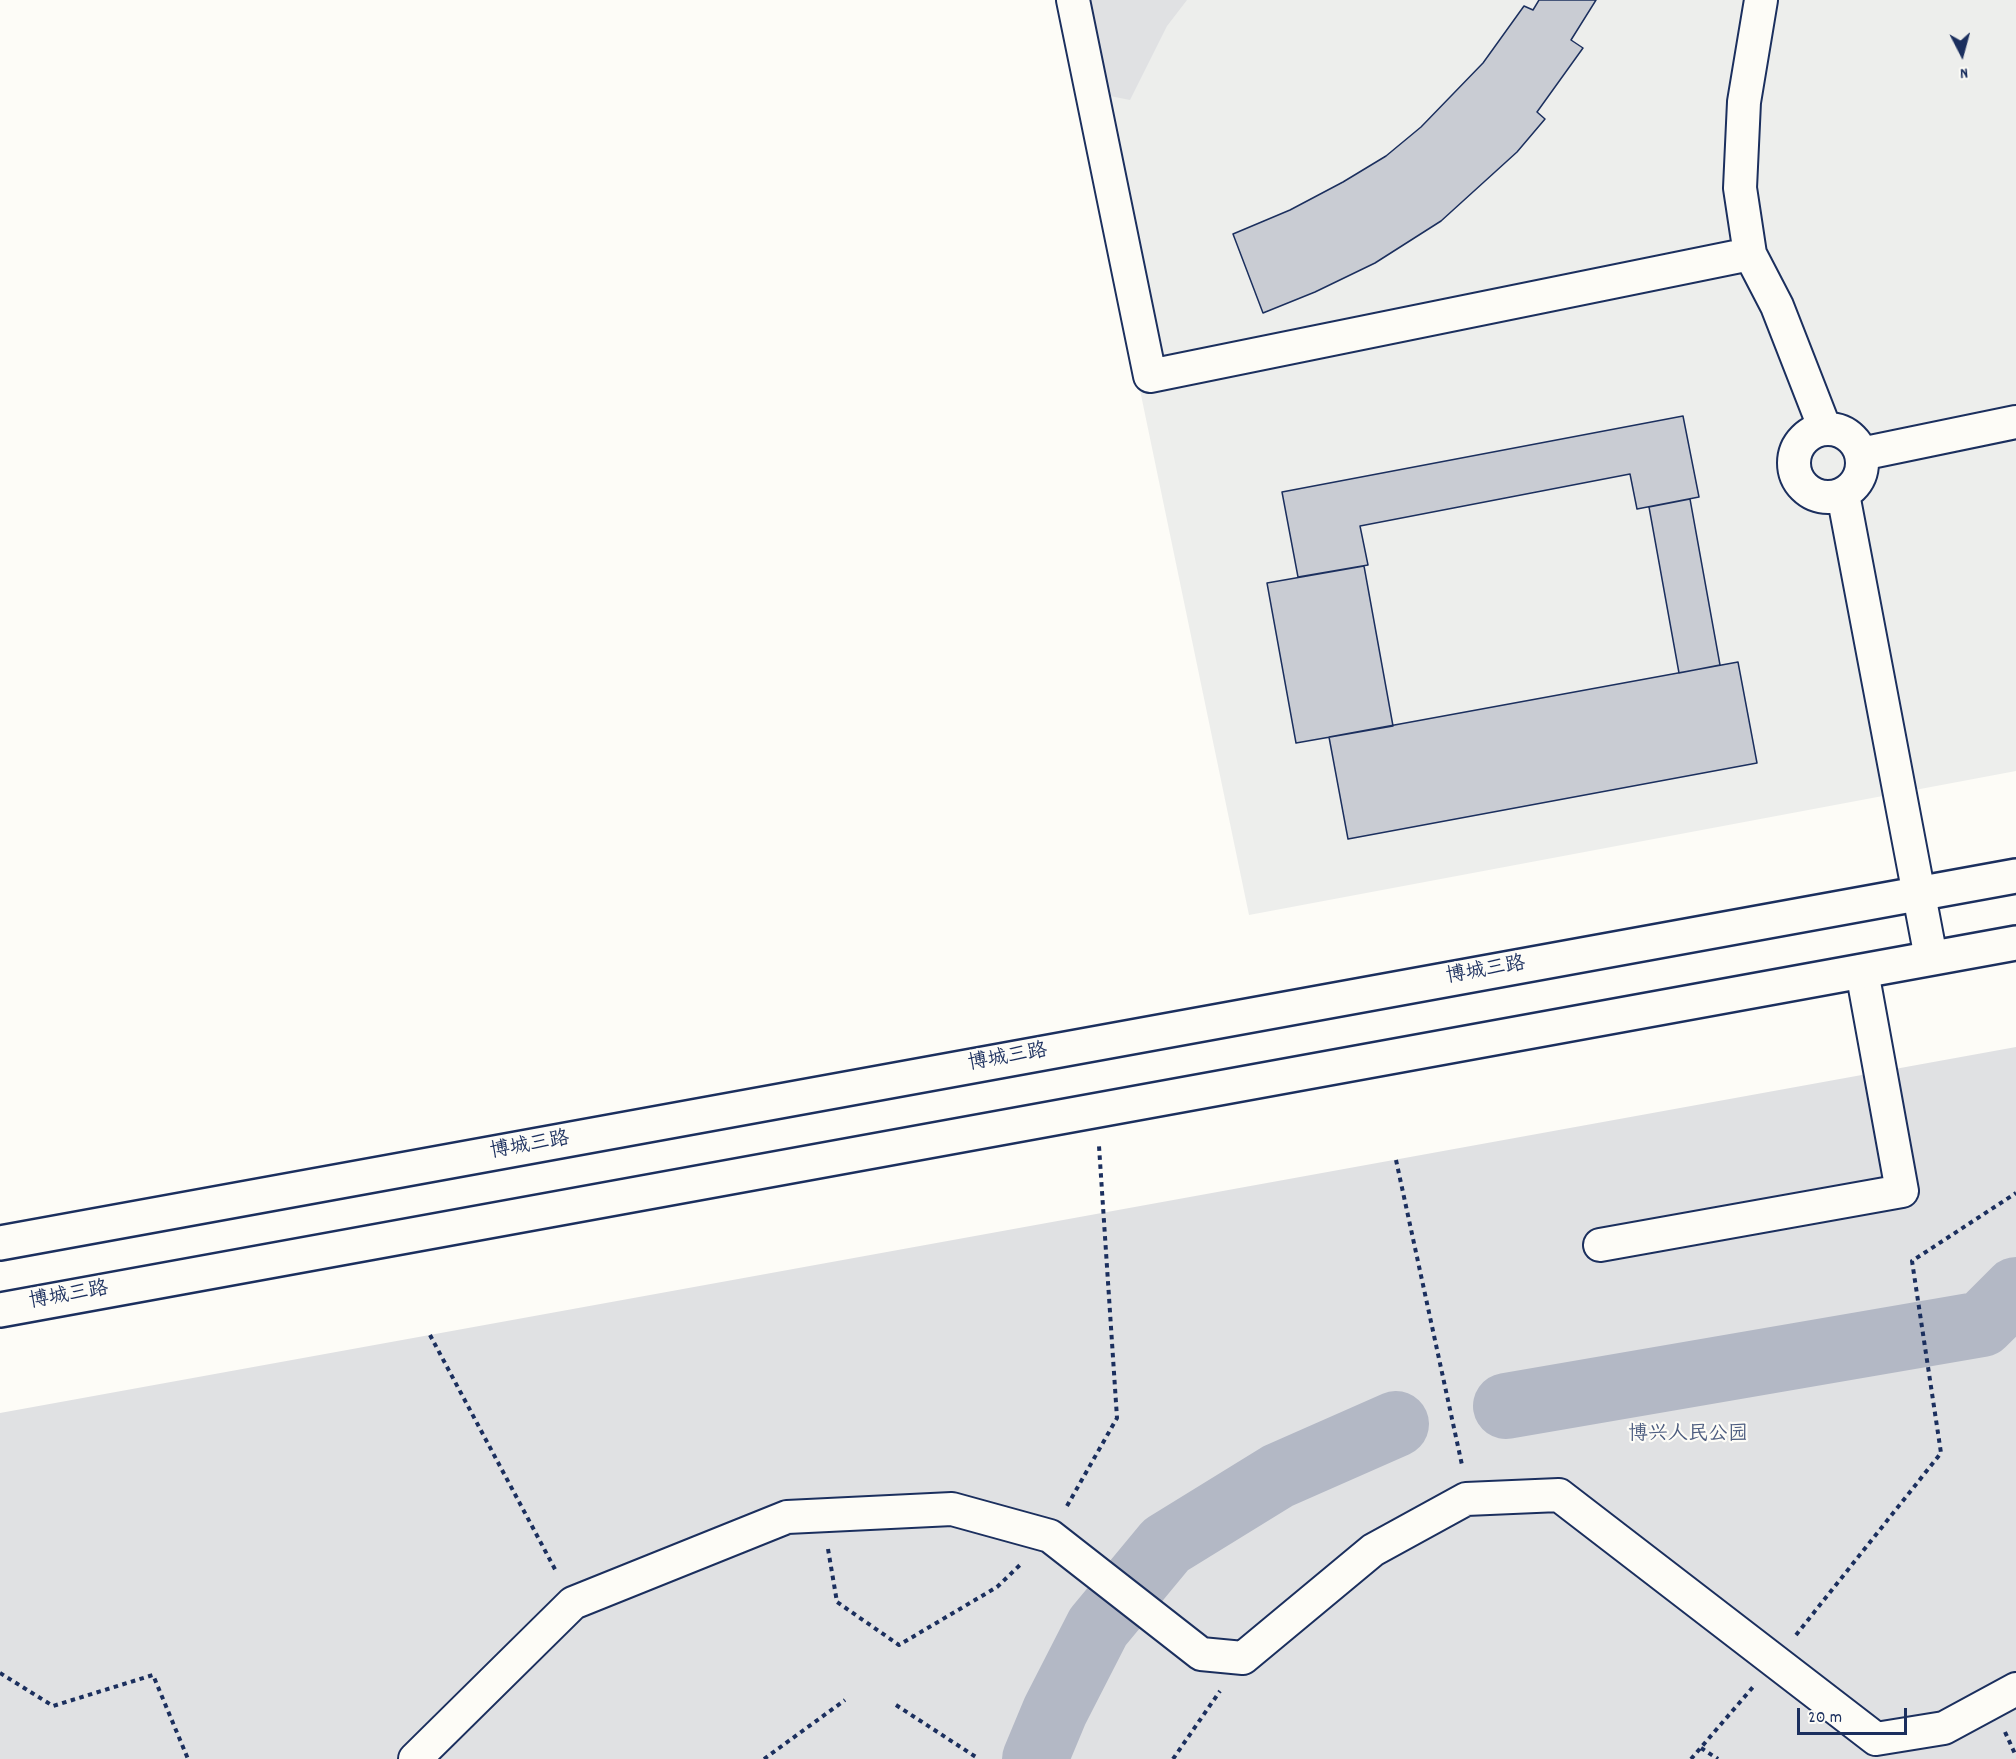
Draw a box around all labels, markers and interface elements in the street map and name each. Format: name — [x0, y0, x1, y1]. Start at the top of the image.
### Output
north arrow — [1932, 24, 1992, 84]
text: N — [1959, 61, 1969, 84]
street label: 博城三路 — [1445, 953, 1527, 991]
street label: 博城三路 — [967, 1040, 1049, 1078]
street label: 博城三路 — [489, 1128, 571, 1166]
street label: 博城三路 — [28, 1278, 110, 1316]
park label: 博兴人民公园 — [1628, 1424, 1748, 1448]
scale bar — [1800, 1696, 1910, 1734]
text: 20 m — [1808, 1706, 1842, 1731]

